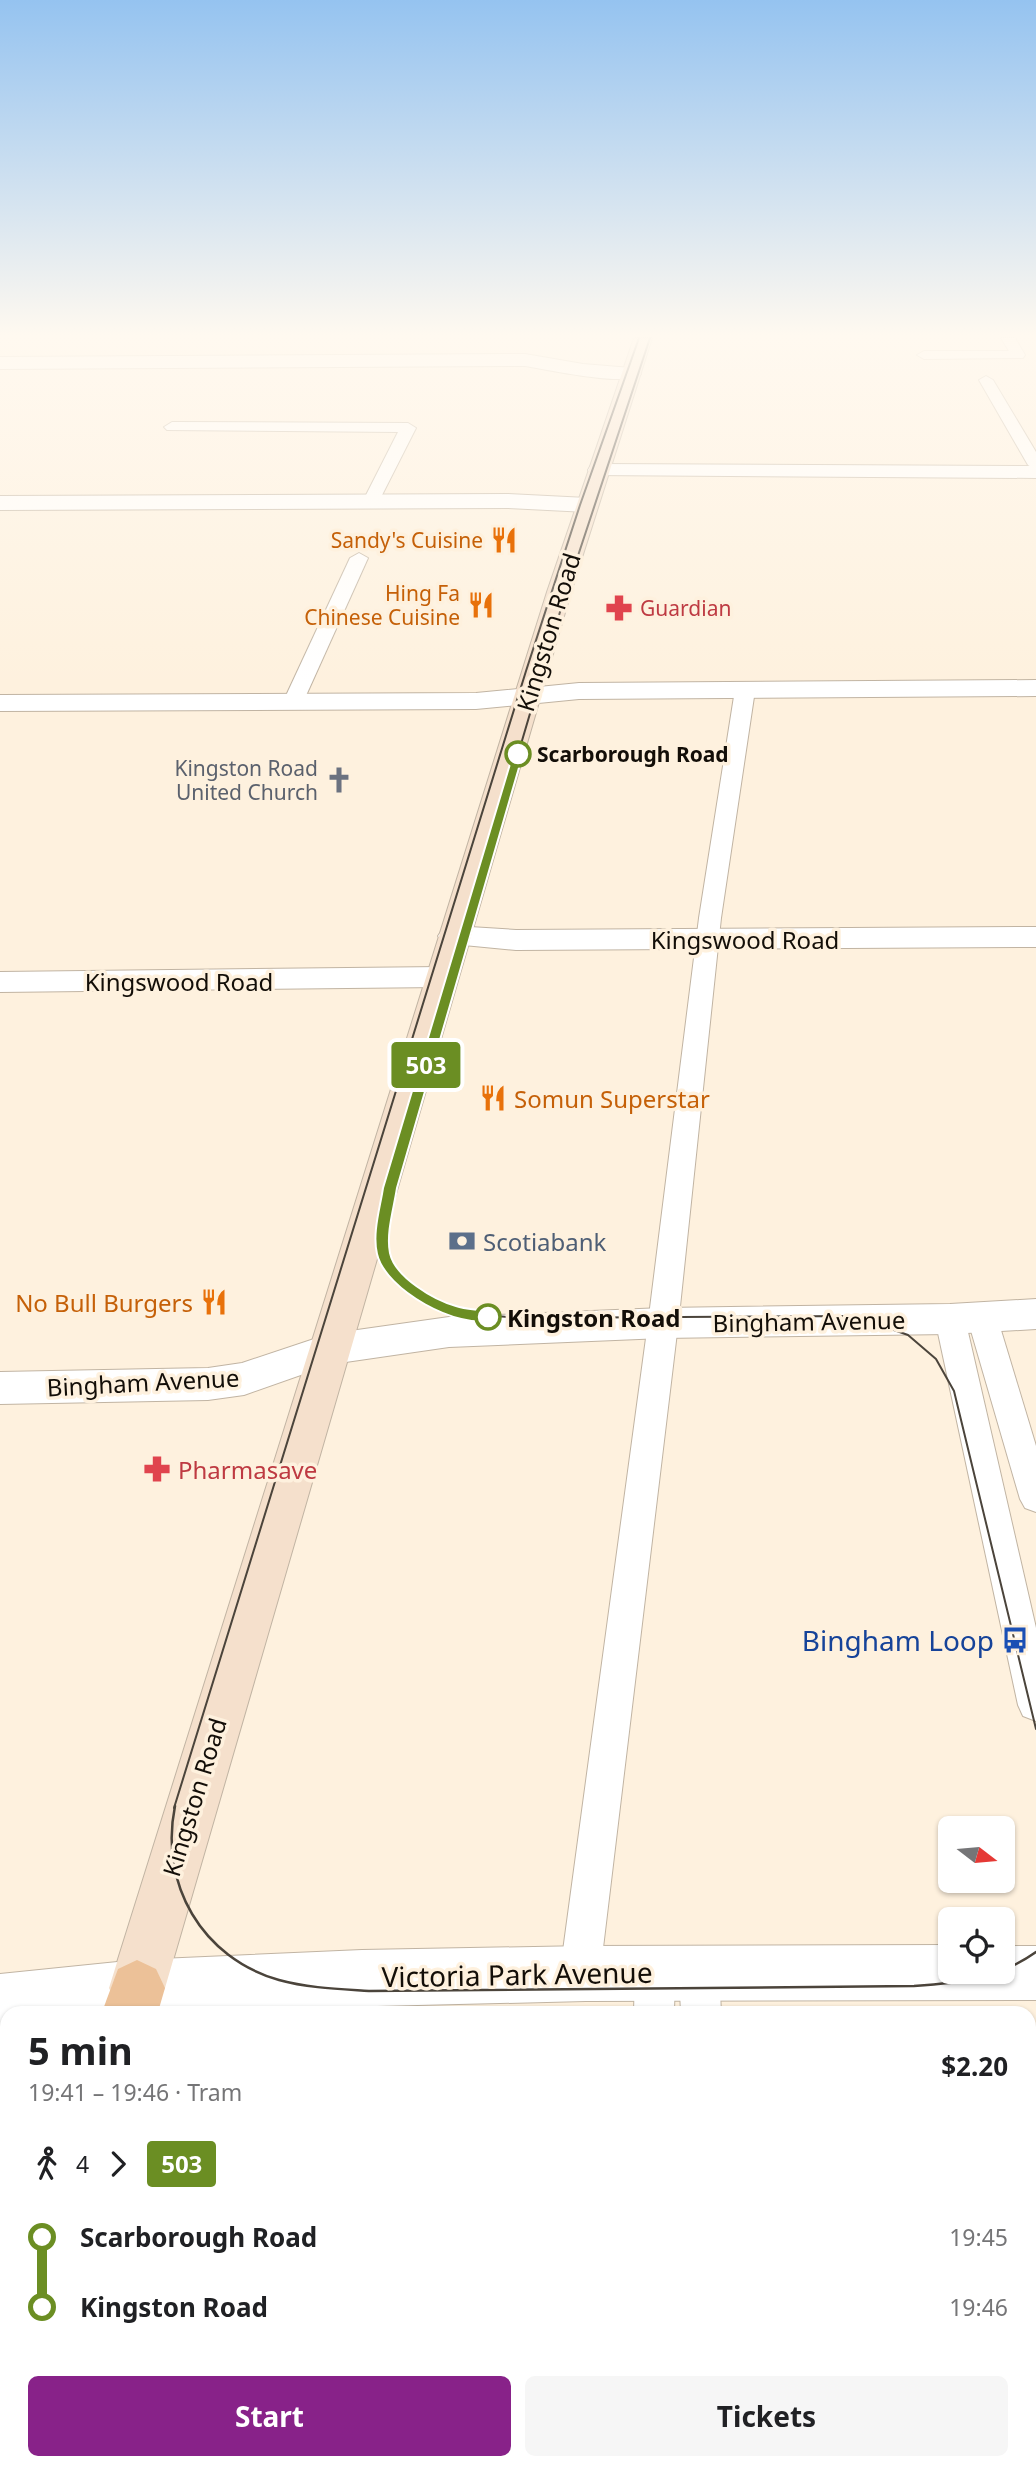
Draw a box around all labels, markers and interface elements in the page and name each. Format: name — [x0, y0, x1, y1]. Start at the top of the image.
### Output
restaurant icon: Sandy's Cuisine — [489, 525, 519, 555]
place label: Sandy's Cuisine — [331, 526, 483, 554]
street label: Kingston Road — [508, 549, 588, 715]
place label: Hing Fa Chinese Cuisine — [304, 579, 460, 631]
restaurant icon: Hing Fa Chinese Cuisine — [466, 590, 496, 620]
pharmacy icon: Guardian — [604, 593, 634, 623]
place label: Guardian — [640, 594, 731, 622]
place label: Scarborough Road — [537, 740, 729, 768]
marker: Scarborough Road — [505, 741, 531, 767]
place label: Kingston Road United Church — [174, 754, 318, 806]
church icon: Kingston Road United Church — [324, 765, 354, 795]
street label: Kingswood Road — [651, 923, 839, 956]
street label: Kingswood Road — [85, 965, 273, 998]
line badge: 503 — [386, 1042, 466, 1088]
text: 503 — [405, 1048, 447, 1081]
place label: Somun Superstar — [514, 1082, 710, 1115]
restaurant icon: Somun Superstar — [478, 1083, 508, 1113]
place label: Scotiabank — [483, 1225, 607, 1258]
bank icon: Scotiabank — [447, 1226, 477, 1256]
place label: No Bull Burgers — [15, 1286, 193, 1319]
restaurant icon: No Bull Burgers — [199, 1287, 229, 1317]
place label: Kingston Road — [507, 1301, 680, 1334]
street label: Bingham Avenue — [712, 1303, 906, 1339]
marker: Kingston Road — [475, 1304, 501, 1330]
street label: Bingham Avenue — [46, 1360, 240, 1404]
place label: Pharmasave — [178, 1453, 317, 1486]
pharmacy icon: Pharmasave — [142, 1454, 172, 1484]
place label: Bingham Loop — [802, 1621, 994, 1659]
bus stop icon: Bingham Loop — [1000, 1625, 1030, 1655]
street label: Kingston Road — [154, 1714, 234, 1880]
north arrow — [938, 1816, 1015, 1894]
map controls — [938, 1816, 1015, 1984]
button: locate — [938, 1907, 1015, 1984]
street label: Victoria Park Avenue — [381, 1953, 653, 1995]
text: 5 min — [28, 2024, 133, 2076]
text: $2.20 — [941, 2048, 1008, 2084]
text: 19:41 – 19:46 · Tram — [28, 2076, 242, 2108]
icon: walk — [28, 2145, 66, 2183]
icon: forward — [99, 2145, 137, 2183]
text: 503 — [161, 2147, 202, 2180]
text: 4 — [76, 2148, 89, 2180]
text: Scarborough Road — [80, 2219, 317, 2255]
text: 19:45 — [949, 2221, 1008, 2253]
text: Kingston Road — [80, 2289, 268, 2325]
text: 19:46 — [949, 2291, 1008, 2323]
button: Start — [28, 2376, 511, 2456]
button: Tickets — [525, 2376, 1008, 2456]

